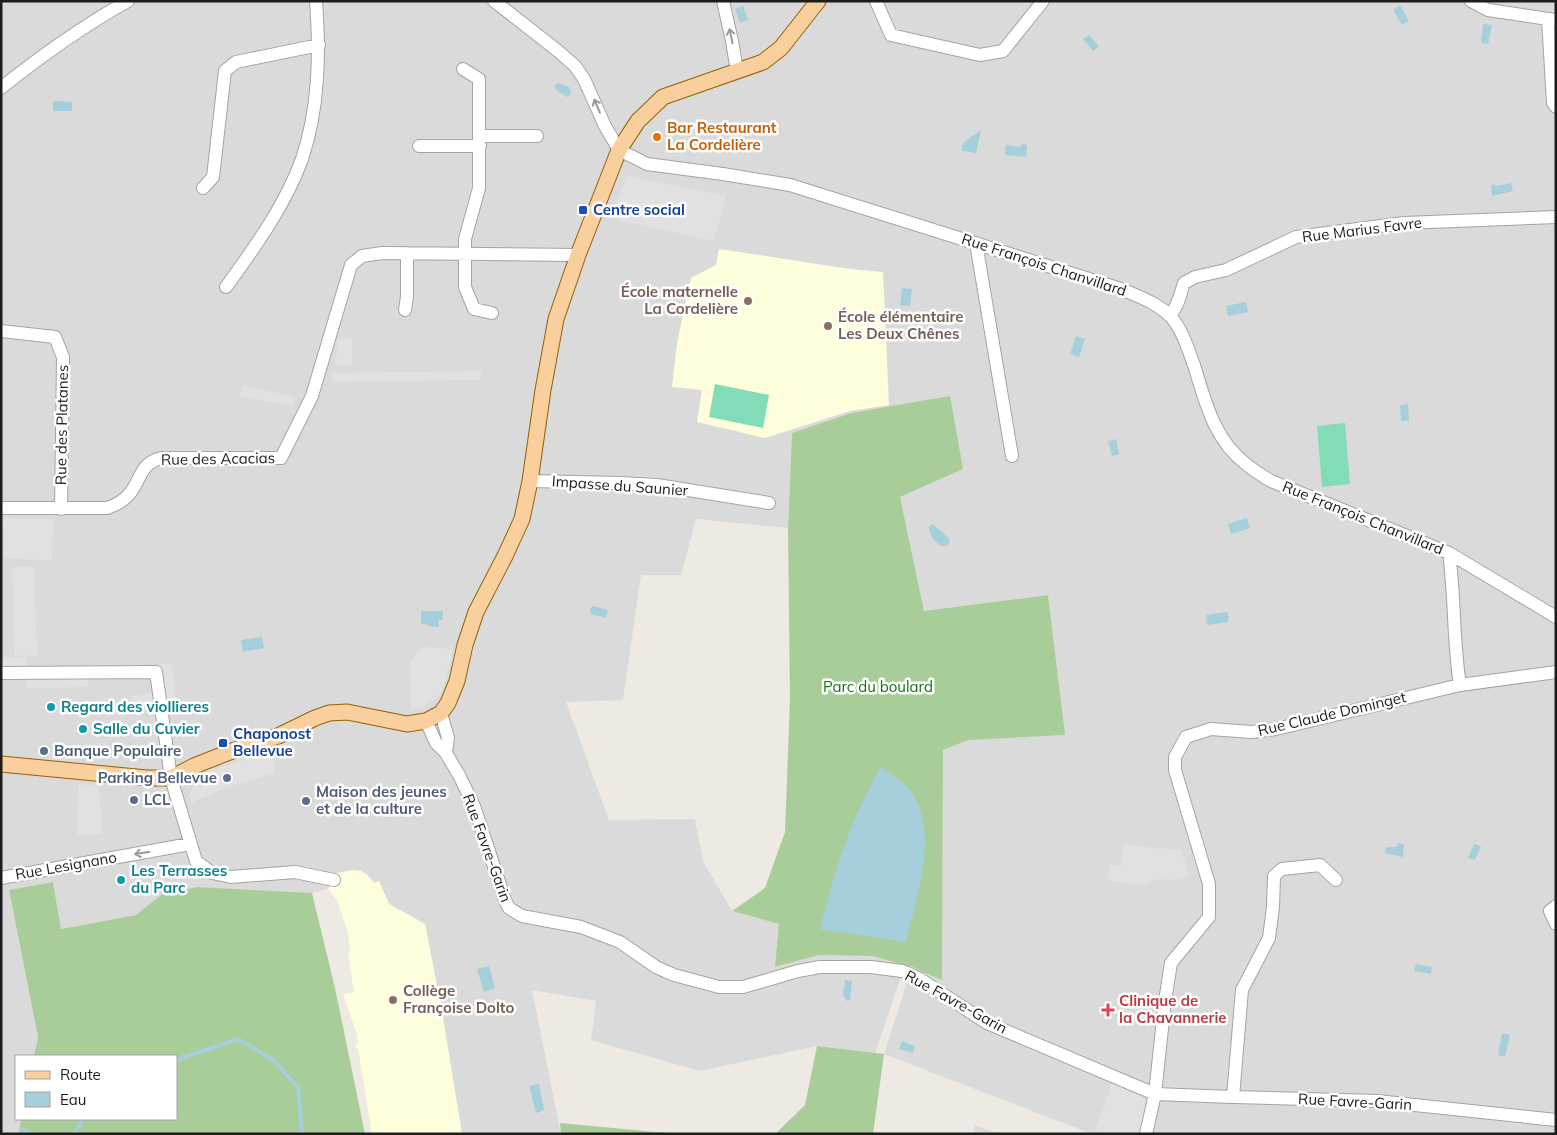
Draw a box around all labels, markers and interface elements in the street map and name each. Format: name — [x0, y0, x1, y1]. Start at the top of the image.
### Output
one-way arrow — [726, 28, 735, 44]
one-way arrow — [591, 99, 601, 114]
place label: Bar Restaurant La Cordelière — [667, 118, 777, 154]
marker: Bar Restaurant La Cordelière — [651, 131, 663, 143]
place label: Centre social — [593, 200, 685, 219]
marker: Centre social — [577, 204, 589, 216]
street label: Rue Marius Favre — [1301, 213, 1423, 246]
street label: Rue François Chanvillard — [959, 229, 1129, 300]
place label: École maternelle La Cordelière — [621, 282, 738, 318]
marker: École maternelle La Cordelière — [742, 295, 754, 307]
place label: École élémentaire Les Deux Chênes — [838, 307, 963, 343]
marker: École élémentaire Les Deux Chênes — [822, 320, 834, 332]
street label: Rue des Platanes — [51, 365, 72, 485]
street label: Rue des Acacias — [161, 448, 275, 469]
street label: Impasse du Saunier — [551, 471, 689, 500]
street label: Rue François Chanvillard — [1280, 476, 1447, 559]
park label: Parc du boulard — [823, 677, 933, 696]
street label: Rue Claude Dominget — [1256, 687, 1408, 740]
place label: Regard des viollieres — [61, 697, 209, 716]
marker: Regard des viollieres — [45, 701, 57, 713]
place label: Salle du Cuvier — [93, 719, 200, 738]
marker: Salle du Cuvier — [77, 723, 89, 735]
place label: Chaponost Bellevue — [233, 724, 311, 760]
marker: Chaponost Bellevue — [217, 737, 229, 749]
place label: Banque Populaire — [54, 741, 181, 760]
marker: Banque Populaire — [38, 745, 50, 757]
place label: Parking Bellevue — [98, 768, 217, 787]
marker: Parking Bellevue — [221, 772, 233, 784]
place label: Maison des jeunes et de la culture — [316, 782, 447, 818]
place label: LCL — [144, 790, 171, 809]
street label: Rue Favre-Garin — [459, 791, 516, 905]
marker: LCL — [128, 794, 140, 806]
marker: Maison des jeunes et de la culture — [300, 795, 312, 807]
street label: Rue Lesignano — [14, 847, 118, 884]
one-way arrow — [134, 848, 150, 858]
place label: Les Terrasses du Parc — [131, 861, 227, 897]
marker: Les Terrasses du Parc — [115, 874, 127, 886]
street label: Rue Favre-Garin — [902, 966, 1011, 1038]
place label: Collège Françoise Dolto — [403, 981, 514, 1017]
place label: Clinique de la Chavannerie — [1119, 991, 1227, 1027]
marker: Collège Françoise Dolto — [387, 994, 399, 1006]
marker: Clinique de la Chavannerie — [1101, 1003, 1115, 1017]
legend — [15, 1055, 178, 1120]
text: Route — [60, 1065, 101, 1084]
street label: Rue Favre-Garin — [1298, 1089, 1412, 1114]
text: Eau — [60, 1090, 86, 1109]

